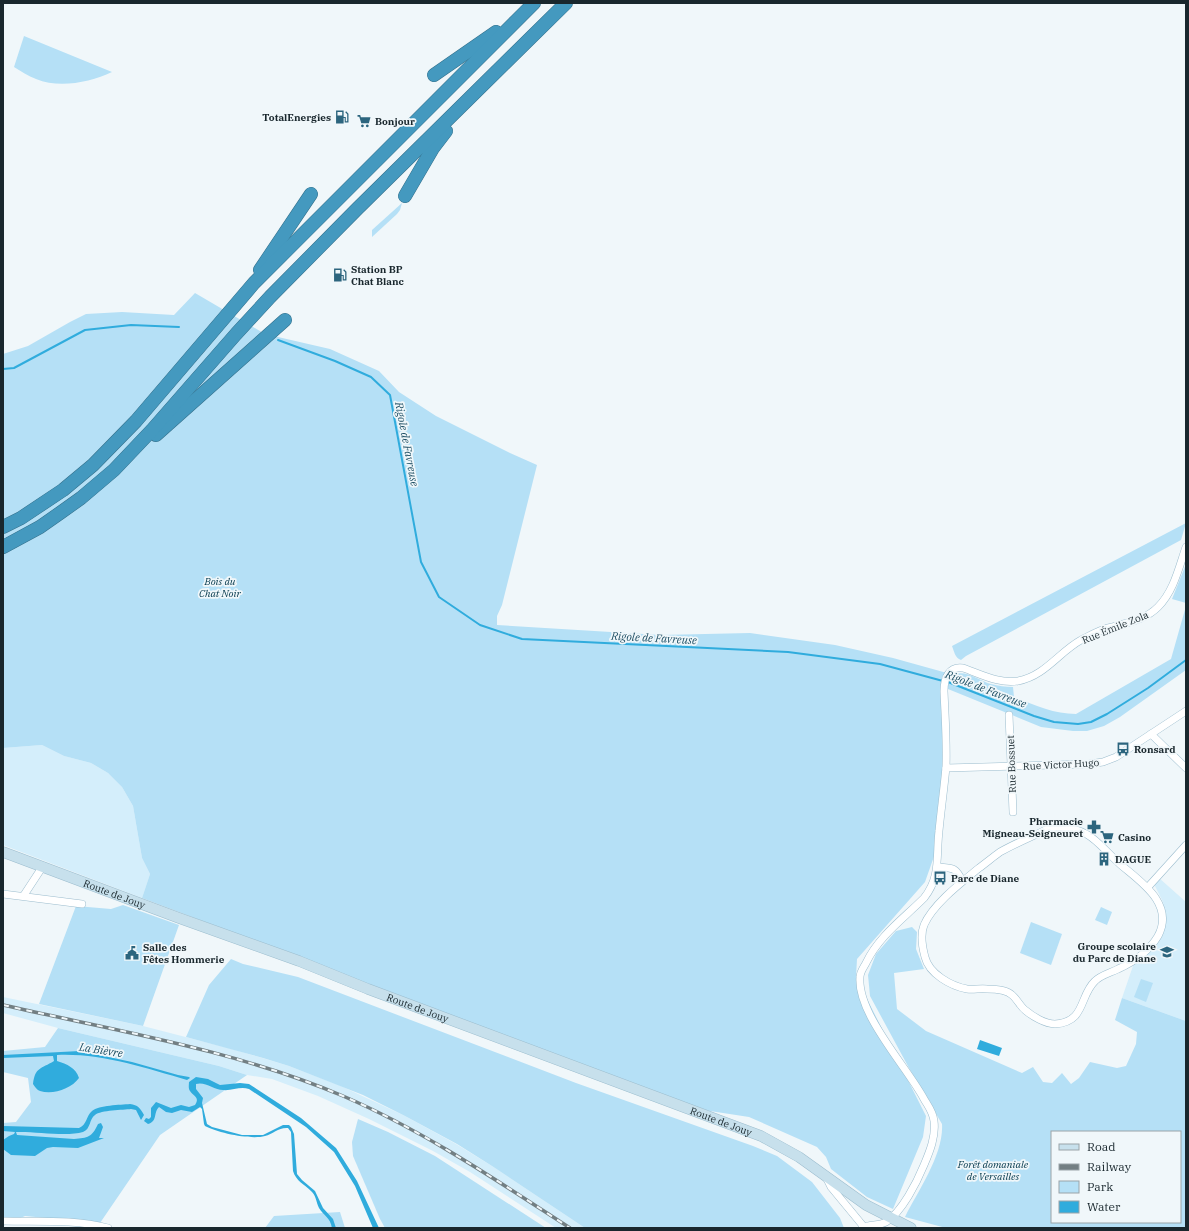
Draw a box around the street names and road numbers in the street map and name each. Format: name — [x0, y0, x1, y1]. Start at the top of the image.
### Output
street label: Rue Émile Zola — [1080, 608, 1151, 647]
street label: Rue Bossuet — [1004, 734, 1019, 793]
street label: Rue Victor Hugo — [1023, 756, 1100, 773]
street label: Route de Jouy — [81, 877, 148, 912]
street label: Route de Jouy — [385, 991, 451, 1026]
street label: Route de Jouy — [688, 1104, 754, 1139]

